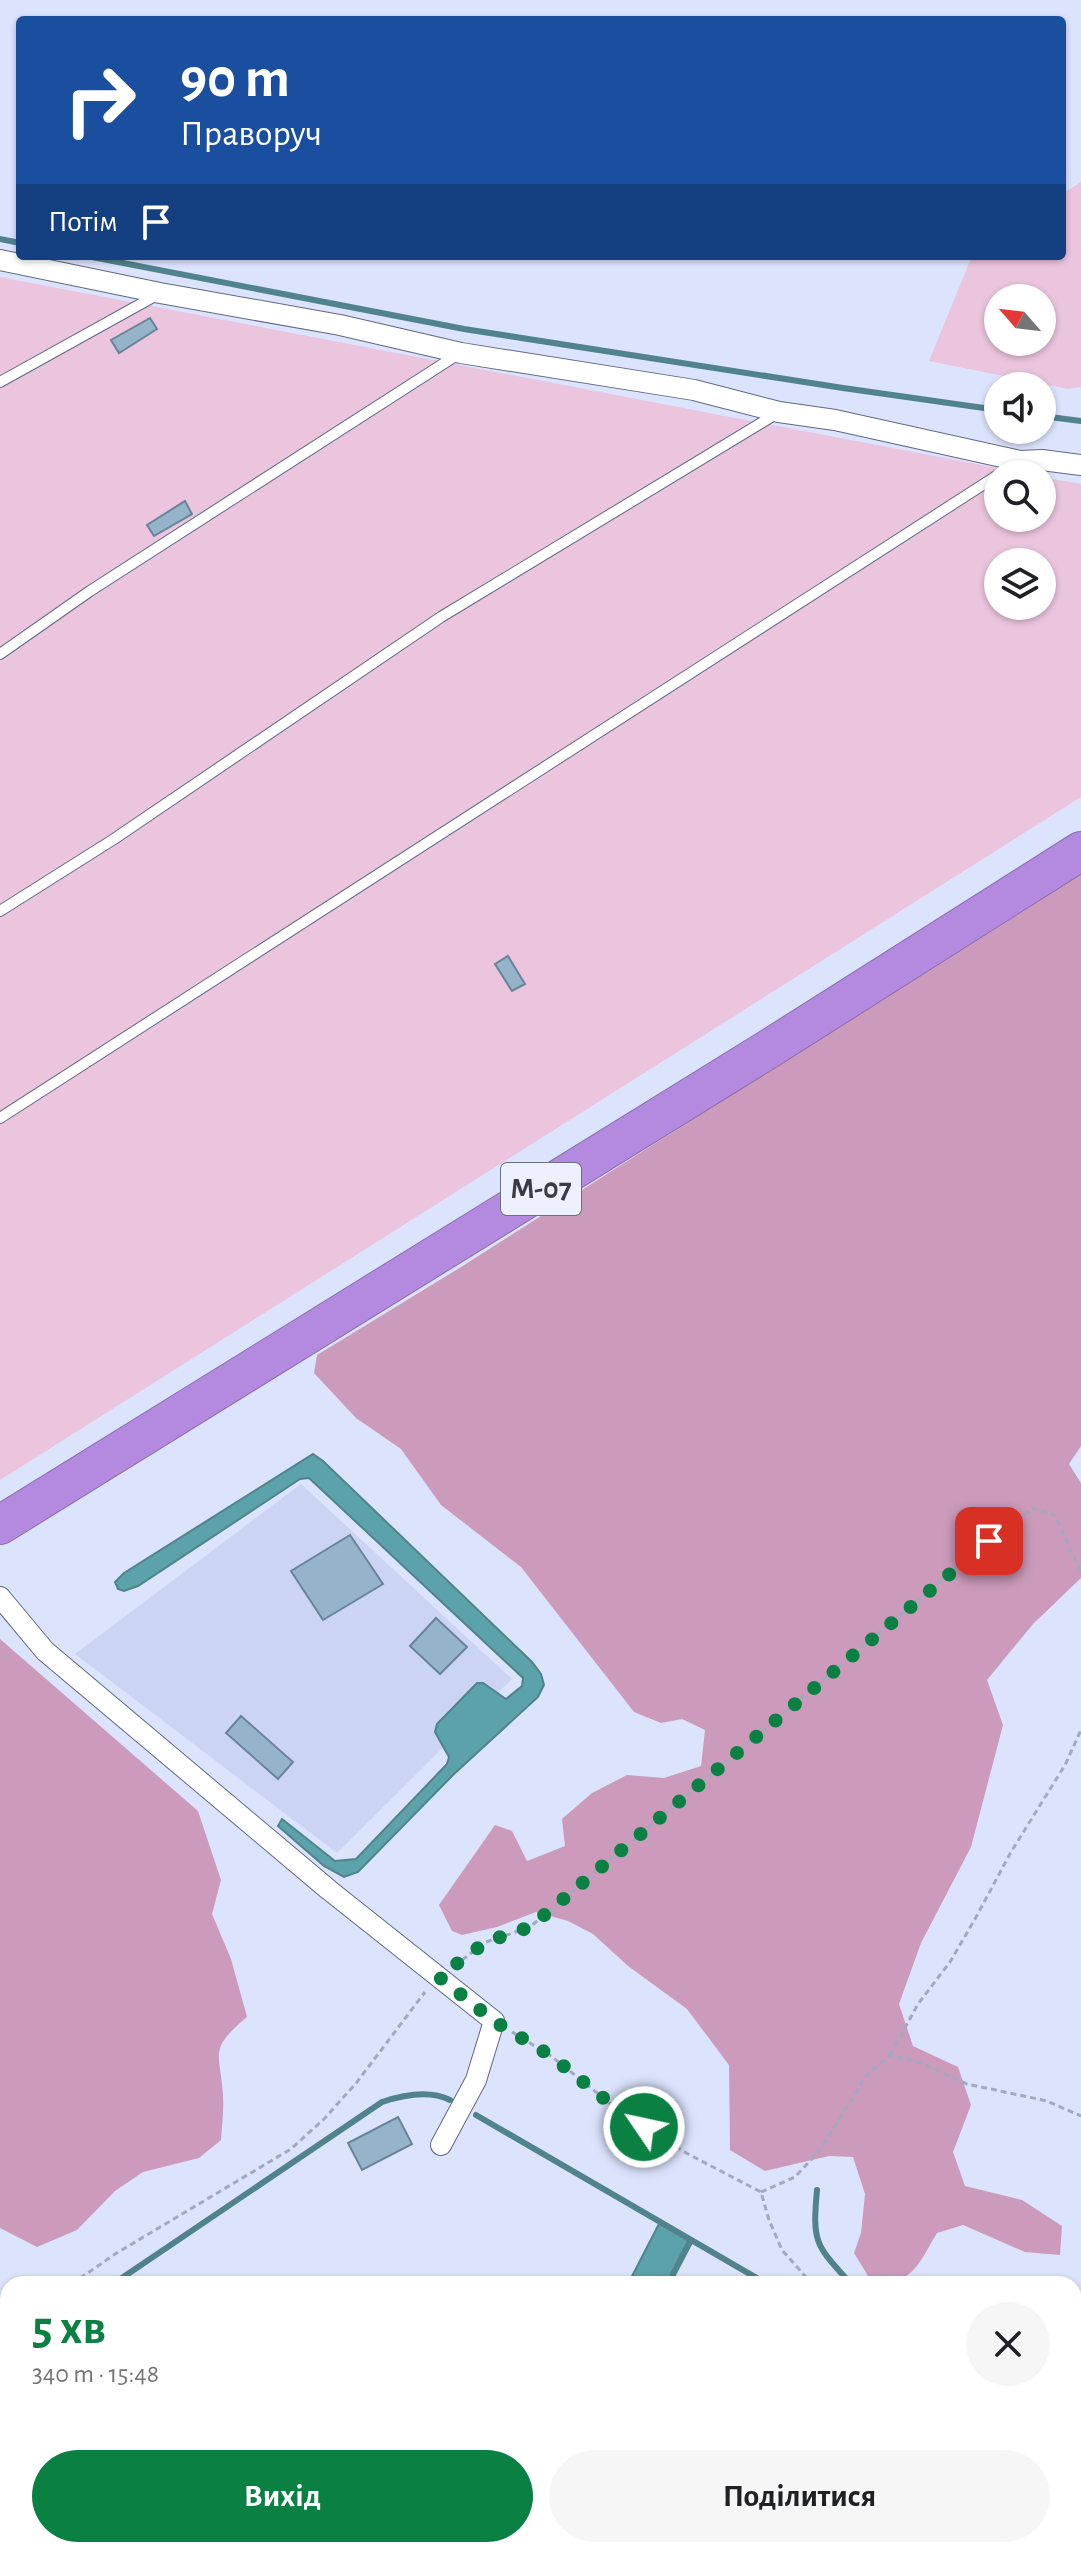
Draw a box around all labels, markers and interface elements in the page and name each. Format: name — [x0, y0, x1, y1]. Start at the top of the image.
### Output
icon: right — [48, 48, 152, 152]
text: 90 m — [180, 51, 290, 107]
text: Праворуч — [180, 116, 322, 152]
icon: arrive — [134, 200, 178, 244]
text: Потім — [48, 207, 118, 237]
north arrow — [984, 284, 1056, 356]
map controls — [984, 284, 1056, 620]
button: sound — [984, 372, 1056, 444]
button: search — [984, 460, 1056, 532]
button: layers — [984, 548, 1056, 620]
road number: М-07 — [501, 1163, 581, 1215]
pin — [955, 1507, 1023, 1575]
icon: arrive — [967, 1519, 1011, 1563]
position arrow — [602, 2085, 686, 2169]
button: close — [966, 2302, 1050, 2386]
text: 5 хв — [32, 2305, 106, 2353]
text: 340 m · 15:48 — [32, 2361, 159, 2387]
button: Вихід — [32, 2450, 533, 2542]
button: Поділитися — [549, 2450, 1050, 2542]

